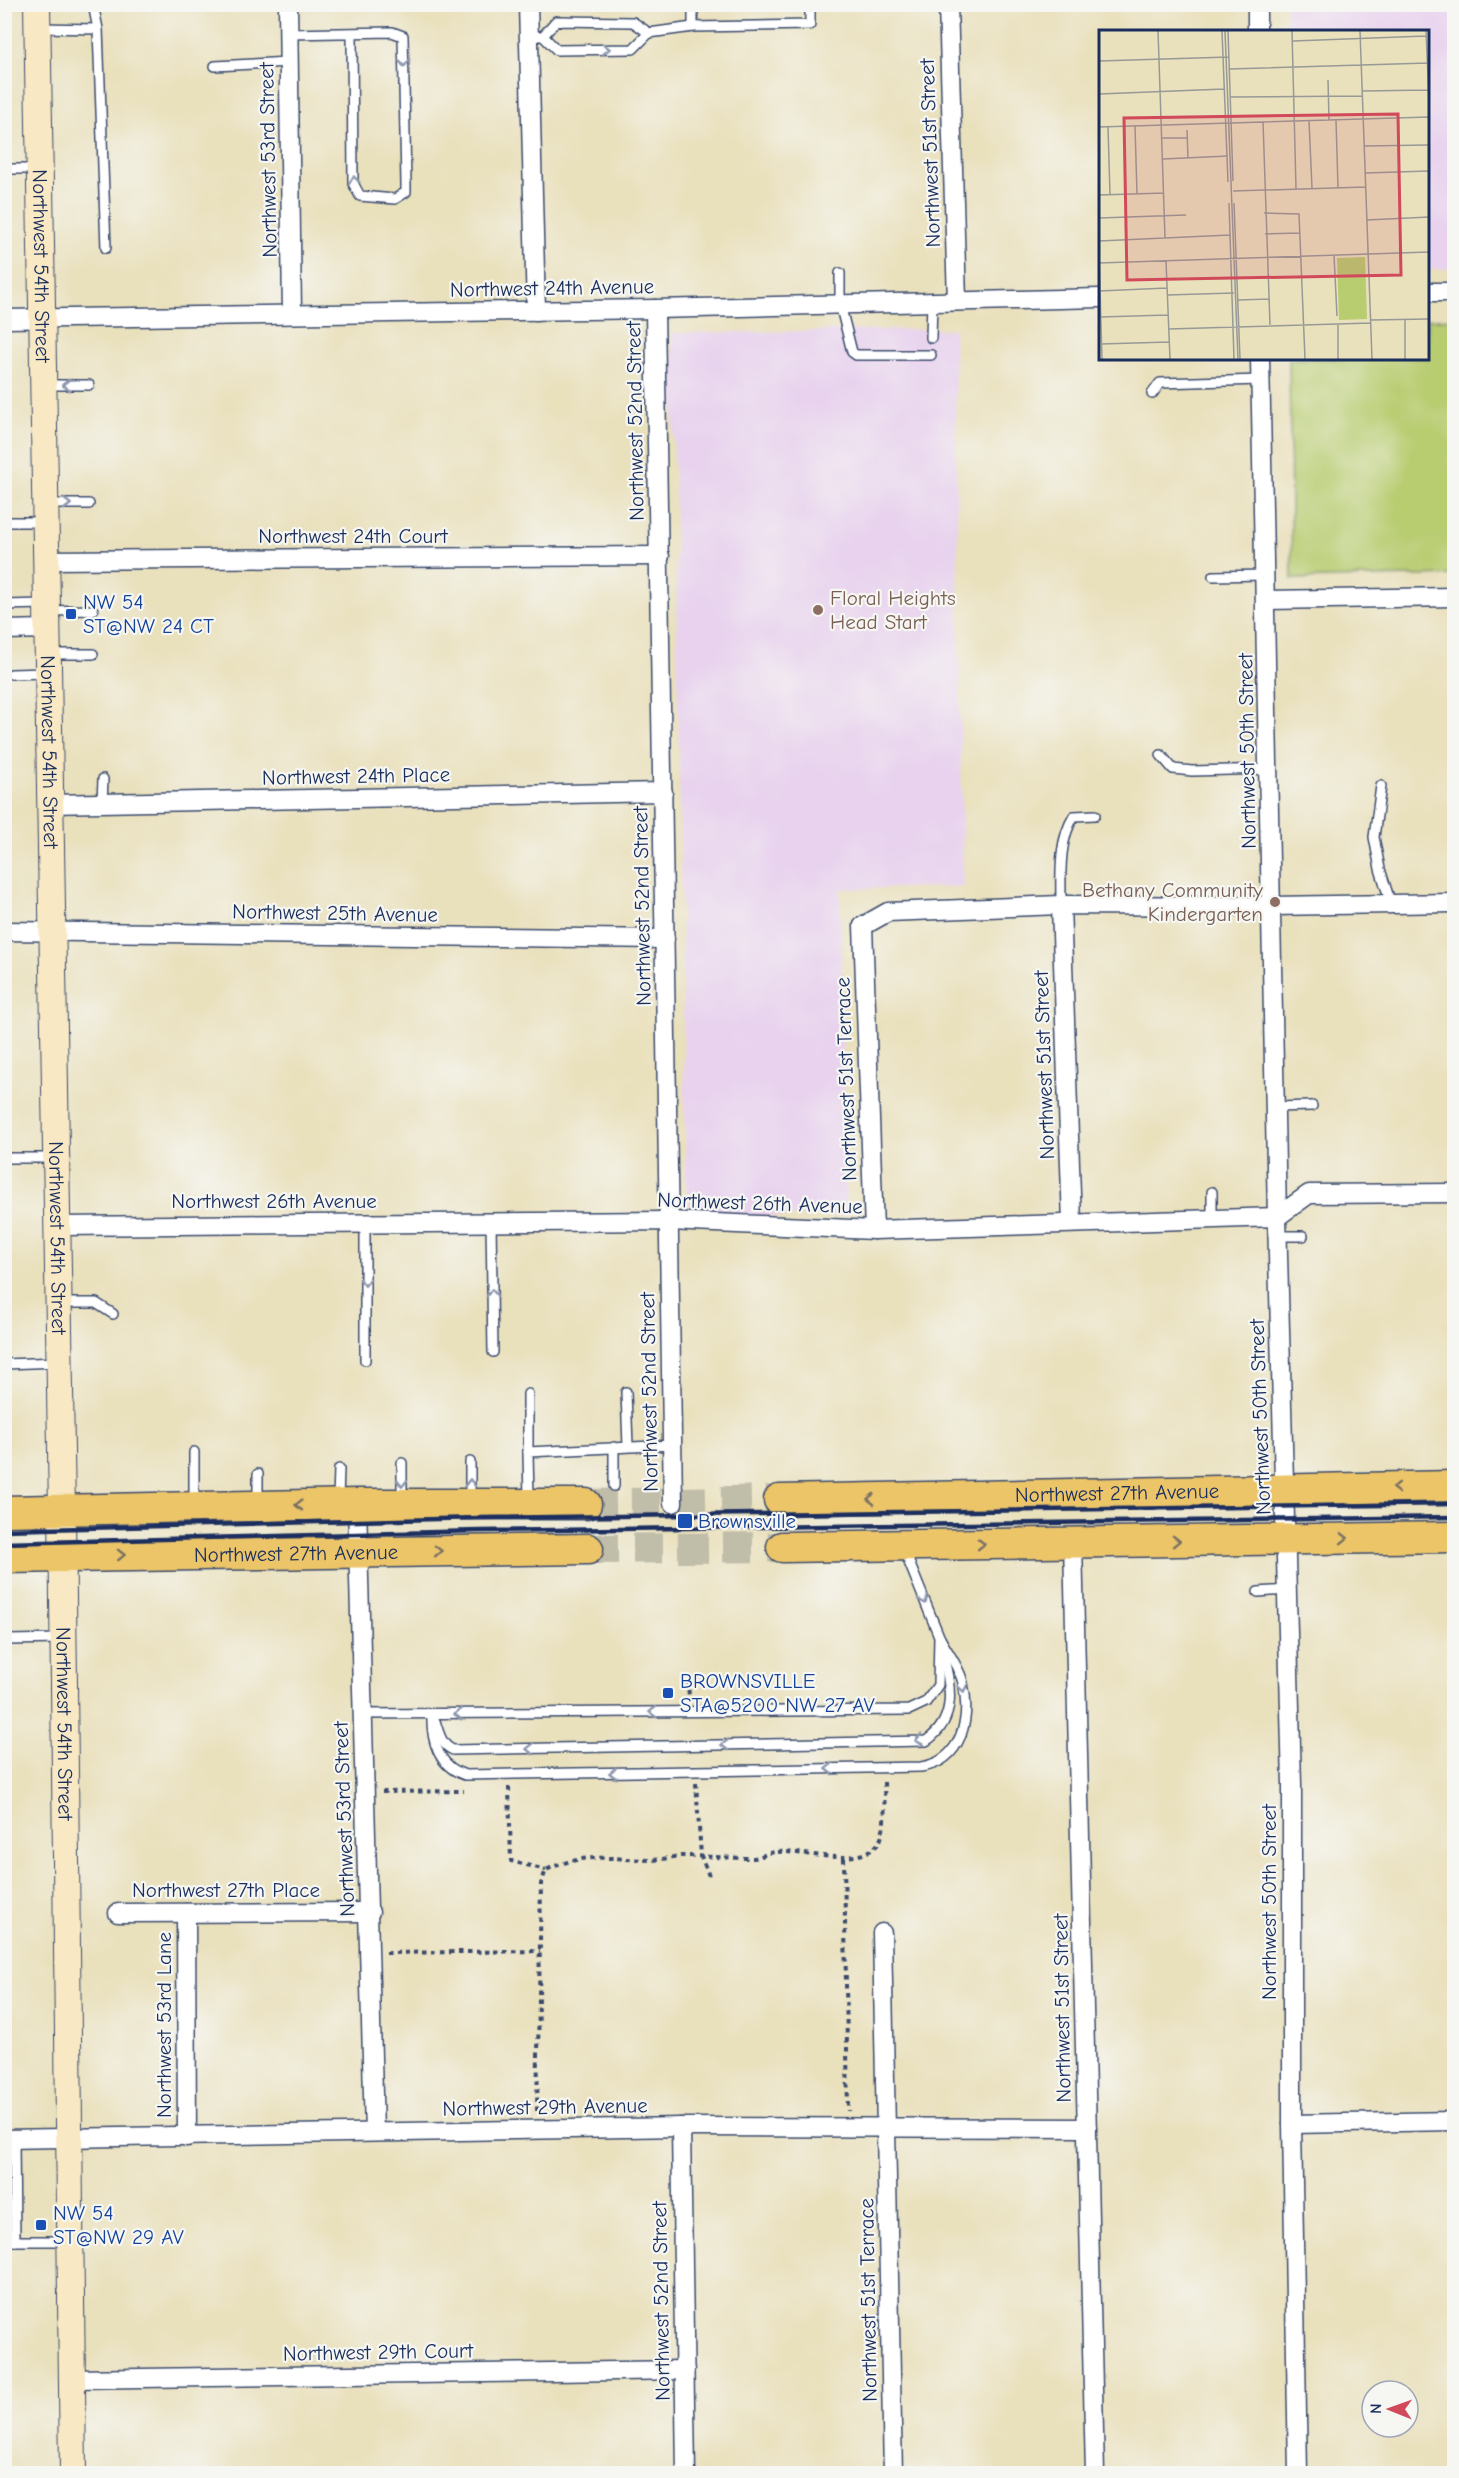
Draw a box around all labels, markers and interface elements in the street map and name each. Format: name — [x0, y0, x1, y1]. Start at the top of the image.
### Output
inset map — [1099, 30, 1429, 360]
one-way arrow — [602, 43, 611, 55]
street label: Northwest 51st Street — [915, 57, 945, 248]
one-way arrow — [398, 59, 410, 68]
street label: Northwest 53rd Street — [254, 61, 282, 258]
street label: Northwest 54th Street — [28, 169, 55, 364]
one-way arrow — [349, 175, 361, 185]
street label: Northwest 24th Avenue — [450, 274, 654, 302]
street label: Northwest 52nd Street — [621, 320, 649, 521]
one-way arrow — [62, 379, 71, 391]
one-way arrow — [63, 498, 72, 510]
street label: Northwest 24th Court — [258, 524, 449, 548]
place label: Floral Heights Head Start — [830, 586, 956, 634]
place label: NW 54 ST@NW 24 CT — [83, 590, 214, 638]
marker: Floral Heights Head Start — [811, 603, 825, 617]
marker: NW 54 ST@NW 24 CT — [64, 607, 78, 621]
street label: Northwest 50th Street — [1233, 652, 1261, 849]
street label: Northwest 54th Street — [36, 655, 63, 850]
street label: Northwest 24th Place — [262, 762, 450, 790]
street label: Northwest 52nd Street — [628, 805, 656, 1006]
place label: Bethany Community Kindergarten — [1082, 878, 1264, 926]
marker: Bethany Community Kindergarten — [1268, 895, 1282, 909]
street label: Northwest 25th Avenue — [232, 899, 438, 927]
street label: Northwest 51st Street — [1029, 969, 1059, 1160]
street label: Northwest 51st Terrace — [830, 977, 862, 1181]
street label: Northwest 54th Street — [44, 1141, 71, 1336]
street label: Northwest 26th Avenue — [657, 1187, 863, 1219]
street label: Northwest 26th Avenue — [171, 1189, 377, 1213]
one-way arrow — [359, 1277, 371, 1286]
one-way arrow — [486, 1289, 498, 1298]
street label: Northwest 52nd Street — [635, 1291, 663, 1492]
street label: Northwest 50th Street — [1245, 1318, 1275, 1515]
one-way arrow — [464, 1478, 476, 1487]
one-way arrow — [396, 1479, 408, 1488]
street label: Northwest 27th Avenue — [1015, 1479, 1219, 1507]
one-way arrow — [1392, 1481, 1401, 1494]
one-way arrow — [867, 1492, 876, 1505]
one-way arrow — [294, 1499, 303, 1511]
place label: Brownsville — [698, 1509, 796, 1533]
marker: Brownsville — [676, 1512, 694, 1530]
one-way arrow — [1339, 1532, 1348, 1544]
one-way arrow — [1172, 1534, 1181, 1547]
one-way arrow — [977, 1538, 986, 1550]
street label: Northwest 27th Avenue — [194, 1540, 398, 1567]
one-way arrow — [434, 1545, 443, 1557]
one-way arrow — [117, 1549, 126, 1562]
one-way arrow — [917, 1593, 929, 1604]
street label: Northwest 54th Street — [51, 1627, 78, 1822]
place label: BROWNSVILLE STA@5200 NW 27 AV — [680, 1669, 876, 1717]
one-way arrow — [956, 1683, 969, 1693]
marker: BROWNSVILLE STA@5200 NW 27 AV — [661, 1686, 675, 1700]
one-way arrow — [649, 1706, 658, 1718]
one-way arrow — [454, 1707, 463, 1720]
street label: Northwest 53rd Street — [329, 1720, 359, 1917]
one-way arrow — [914, 1733, 924, 1746]
one-way arrow — [720, 1739, 729, 1751]
one-way arrow — [525, 1743, 534, 1755]
one-way arrow — [824, 1763, 833, 1775]
one-way arrow — [608, 1766, 617, 1779]
street label: Northwest 50th Street — [1257, 1803, 1281, 2000]
street label: Northwest 27th Place — [132, 1878, 320, 1902]
street label: Northwest 51st Street — [1048, 1912, 1076, 2103]
street label: Northwest 53rd Lane — [152, 1932, 176, 2118]
street label: Northwest 29th Avenue — [442, 2093, 648, 2121]
street label: Northwest 51st Terrace — [854, 2198, 882, 2402]
street label: Northwest 52nd Street — [647, 2200, 675, 2401]
place label: NW 54 ST@NW 29 AV — [53, 2201, 185, 2249]
marker: NW 54 ST@NW 29 AV — [34, 2218, 48, 2232]
street label: Northwest 29th Court — [283, 2338, 474, 2366]
north arrow — [1360, 2379, 1420, 2439]
text: N — [1367, 2403, 1385, 2414]

